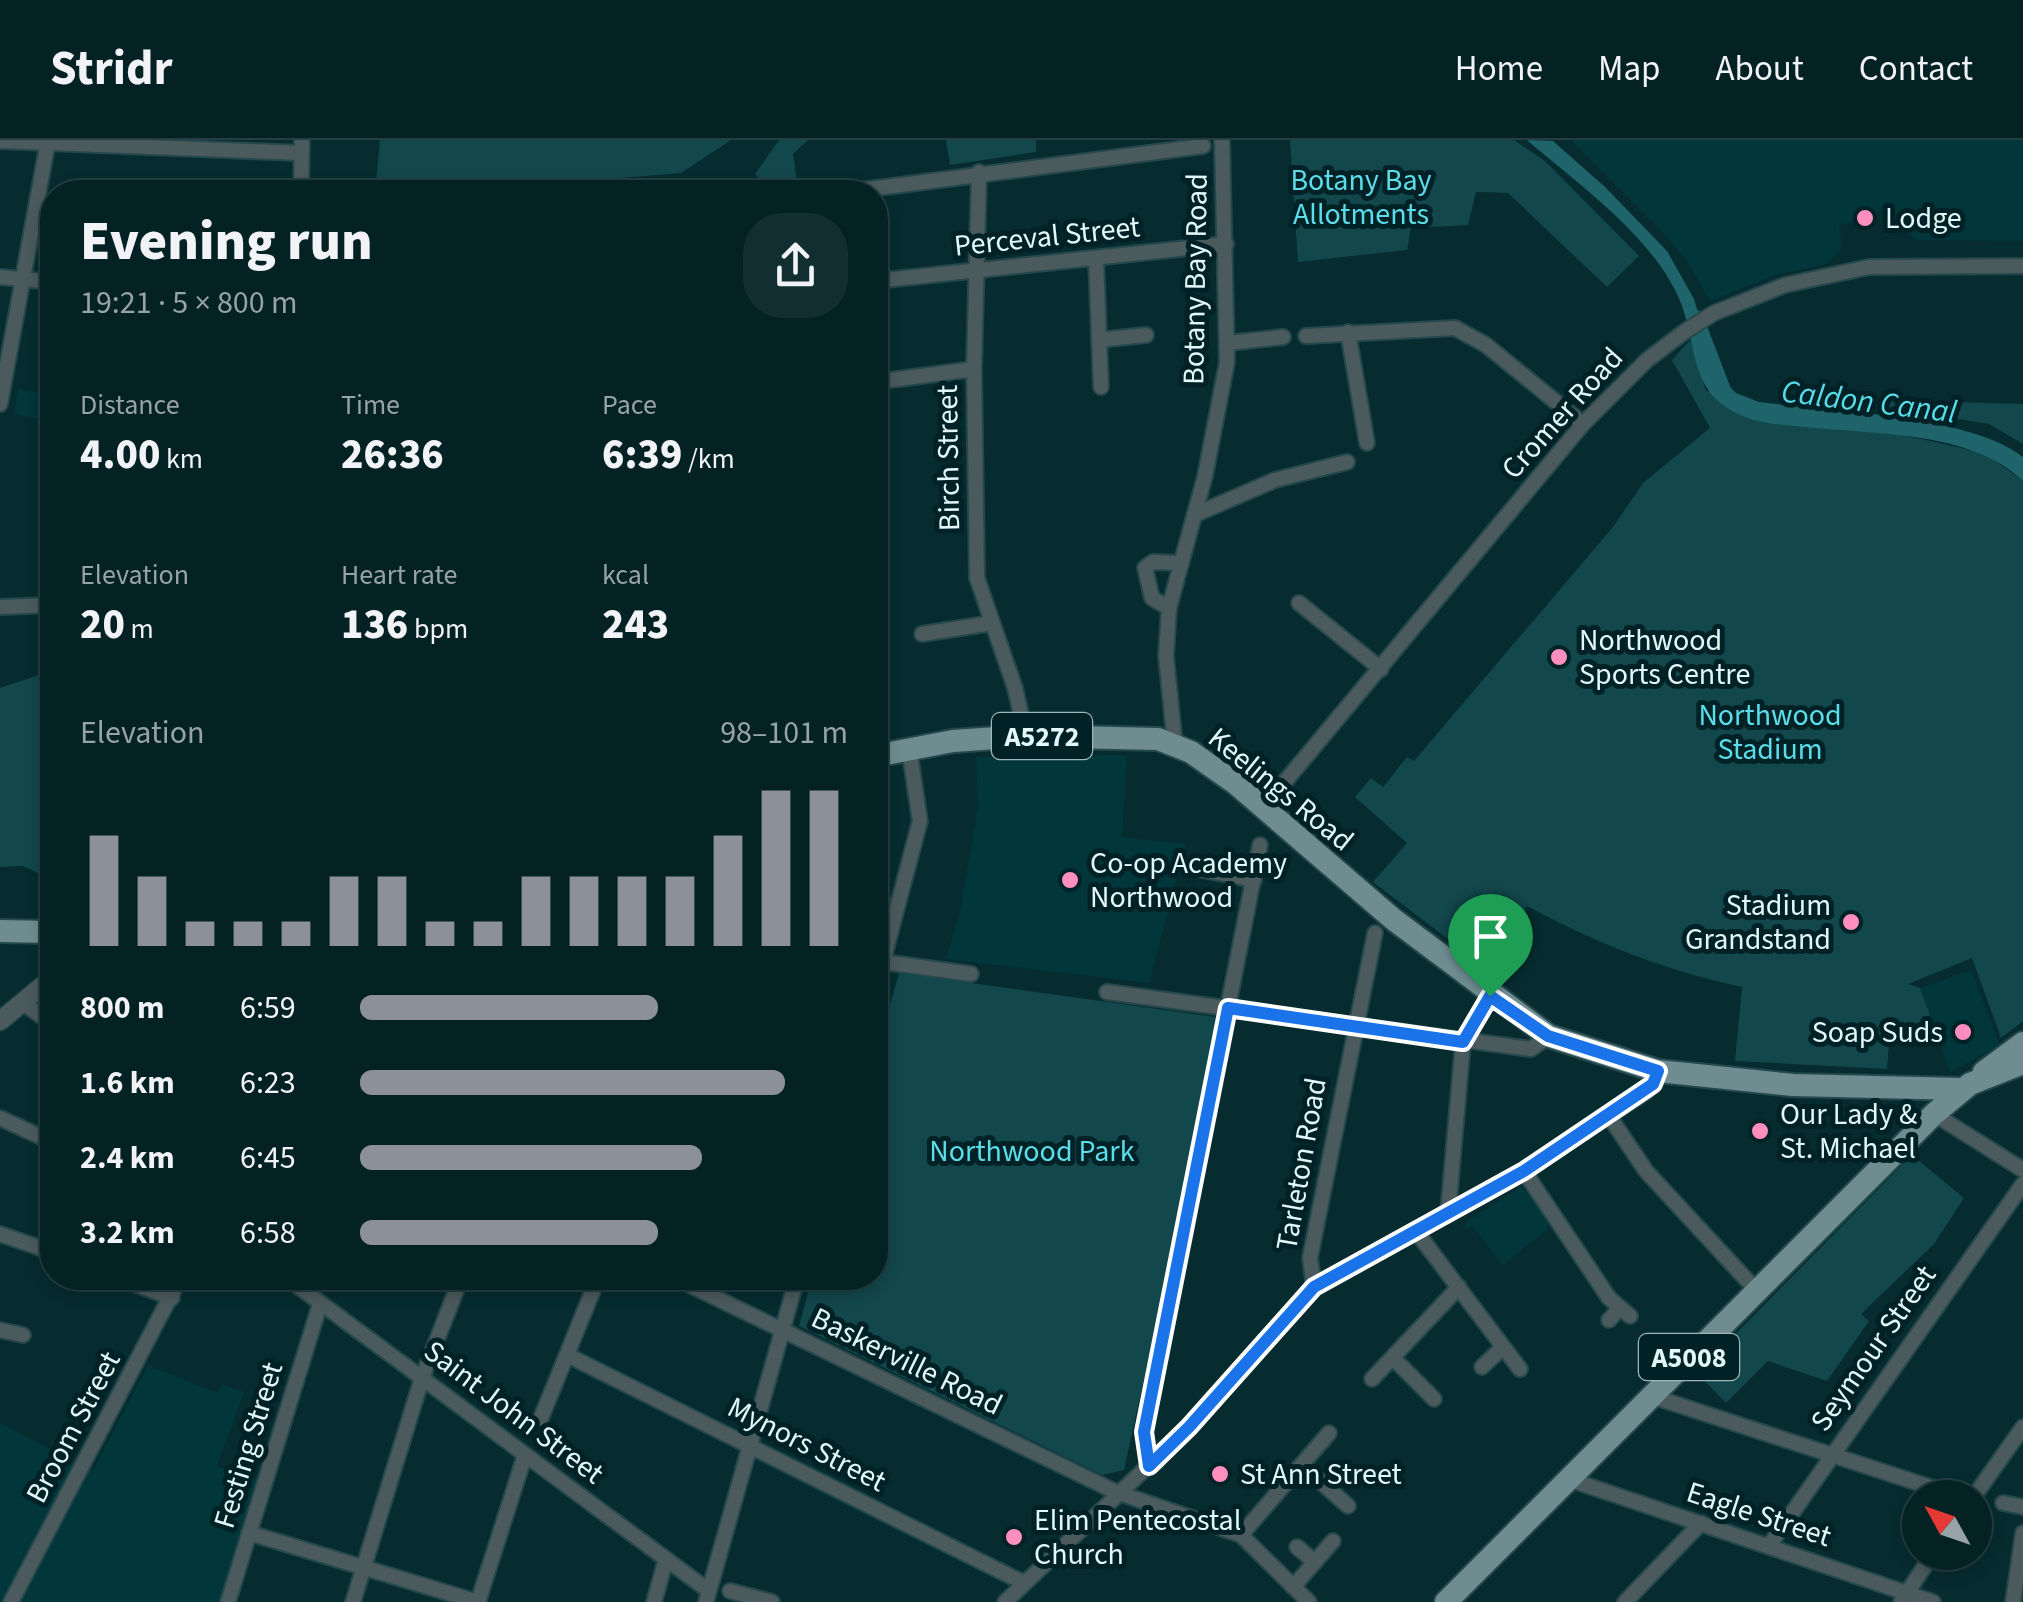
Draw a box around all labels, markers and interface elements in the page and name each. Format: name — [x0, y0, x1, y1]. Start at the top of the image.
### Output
text: Stridr — [50, 35, 173, 103]
text: Home — [1455, 44, 1543, 94]
text: Map — [1598, 44, 1661, 94]
text: About — [1716, 44, 1804, 94]
text: Contact — [1859, 44, 1973, 94]
park label: Botany Bay Allotments — [1290, 159, 1432, 236]
street label: Botany Bay Road — [1172, 173, 1219, 385]
place label: Lodge — [1885, 197, 1962, 240]
text: Evening run — [80, 203, 373, 281]
street label: Perceval Street — [952, 205, 1142, 268]
marker: Lodge — [1854, 207, 1876, 229]
button: share — [743, 213, 848, 318]
text: 19:21 · 5 × 800 m — [80, 280, 298, 326]
street label: Cromer Road — [1492, 338, 1633, 489]
water label: Caldon Canal — [1779, 368, 1959, 436]
street label: Birch Street — [926, 384, 971, 532]
text: Distance — [80, 385, 180, 425]
text: Time — [341, 385, 400, 425]
text: Pace — [602, 385, 657, 425]
text: 4.00 — [80, 425, 160, 485]
text: 26:36 — [341, 425, 444, 485]
text: 6:39 — [602, 425, 682, 485]
text: km — [160, 439, 203, 479]
text: /km — [682, 439, 735, 479]
text: Elevation — [80, 555, 189, 595]
text: Heart rate — [341, 555, 457, 595]
text: kcal — [602, 555, 649, 595]
text: 20 — [80, 595, 125, 655]
text: 136 — [341, 595, 408, 655]
text: 243 — [602, 595, 669, 655]
text: m — [125, 609, 154, 649]
text: bpm — [408, 609, 468, 649]
place label: Northwood Sports Centre — [1579, 619, 1750, 696]
marker: Northwood Sports Centre — [1548, 646, 1570, 668]
park label: Northwood Stadium — [1698, 694, 1842, 771]
text: Elevation — [80, 710, 205, 756]
text: 98–101 m — [720, 710, 848, 756]
road number: A5272 — [992, 713, 1092, 759]
street label: Keelings Road — [1199, 717, 1363, 862]
place label: Co-op Academy Northwood — [1090, 842, 1287, 919]
marker: Co-op Academy Northwood — [1059, 869, 1081, 891]
place label: Stadium Grandstand — [1685, 884, 1831, 961]
pin — [1448, 894, 1533, 997]
icon: arrive — [1463, 909, 1518, 964]
marker: Stadium Grandstand — [1840, 911, 1862, 933]
text: 800 m — [80, 985, 165, 1031]
text: 6:59 — [240, 985, 296, 1031]
place label: Soap Suds — [1812, 1011, 1943, 1054]
marker: Soap Suds — [1952, 1021, 1974, 1043]
text: 1.6 km — [80, 1060, 175, 1106]
text: 6:23 — [240, 1060, 296, 1106]
street label: Tarleton Road — [1265, 1074, 1338, 1254]
place label: Our Lady & St. Michael — [1780, 1093, 1917, 1170]
marker: Our Lady & St. Michael — [1749, 1120, 1771, 1142]
park label: Northwood Park — [929, 1130, 1135, 1173]
text: 2.4 km — [80, 1135, 175, 1181]
text: 6:45 — [240, 1135, 296, 1181]
text: 3.2 km — [80, 1210, 175, 1256]
text: 6:58 — [240, 1210, 296, 1256]
street label: Seymour Street — [1800, 1256, 1947, 1440]
street label: Baskerville Road — [804, 1297, 1010, 1426]
street label: Saint John Street — [415, 1330, 613, 1494]
road number: A5008 — [1639, 1334, 1739, 1380]
street label: Broom Street — [15, 1344, 131, 1511]
street label: Festing Street — [203, 1357, 294, 1533]
street label: Mynors Street — [720, 1386, 893, 1503]
place label: St Ann Street — [1240, 1453, 1402, 1496]
marker: St Ann Street — [1209, 1463, 1231, 1485]
street label: Eagle Street — [1681, 1471, 1837, 1558]
north arrow — [1902, 1480, 1992, 1570]
map controls — [1902, 1480, 1992, 1570]
place label: Elim Pentecostal Church — [1034, 1499, 1241, 1576]
marker: Elim Pentecostal Church — [1003, 1526, 1025, 1548]

